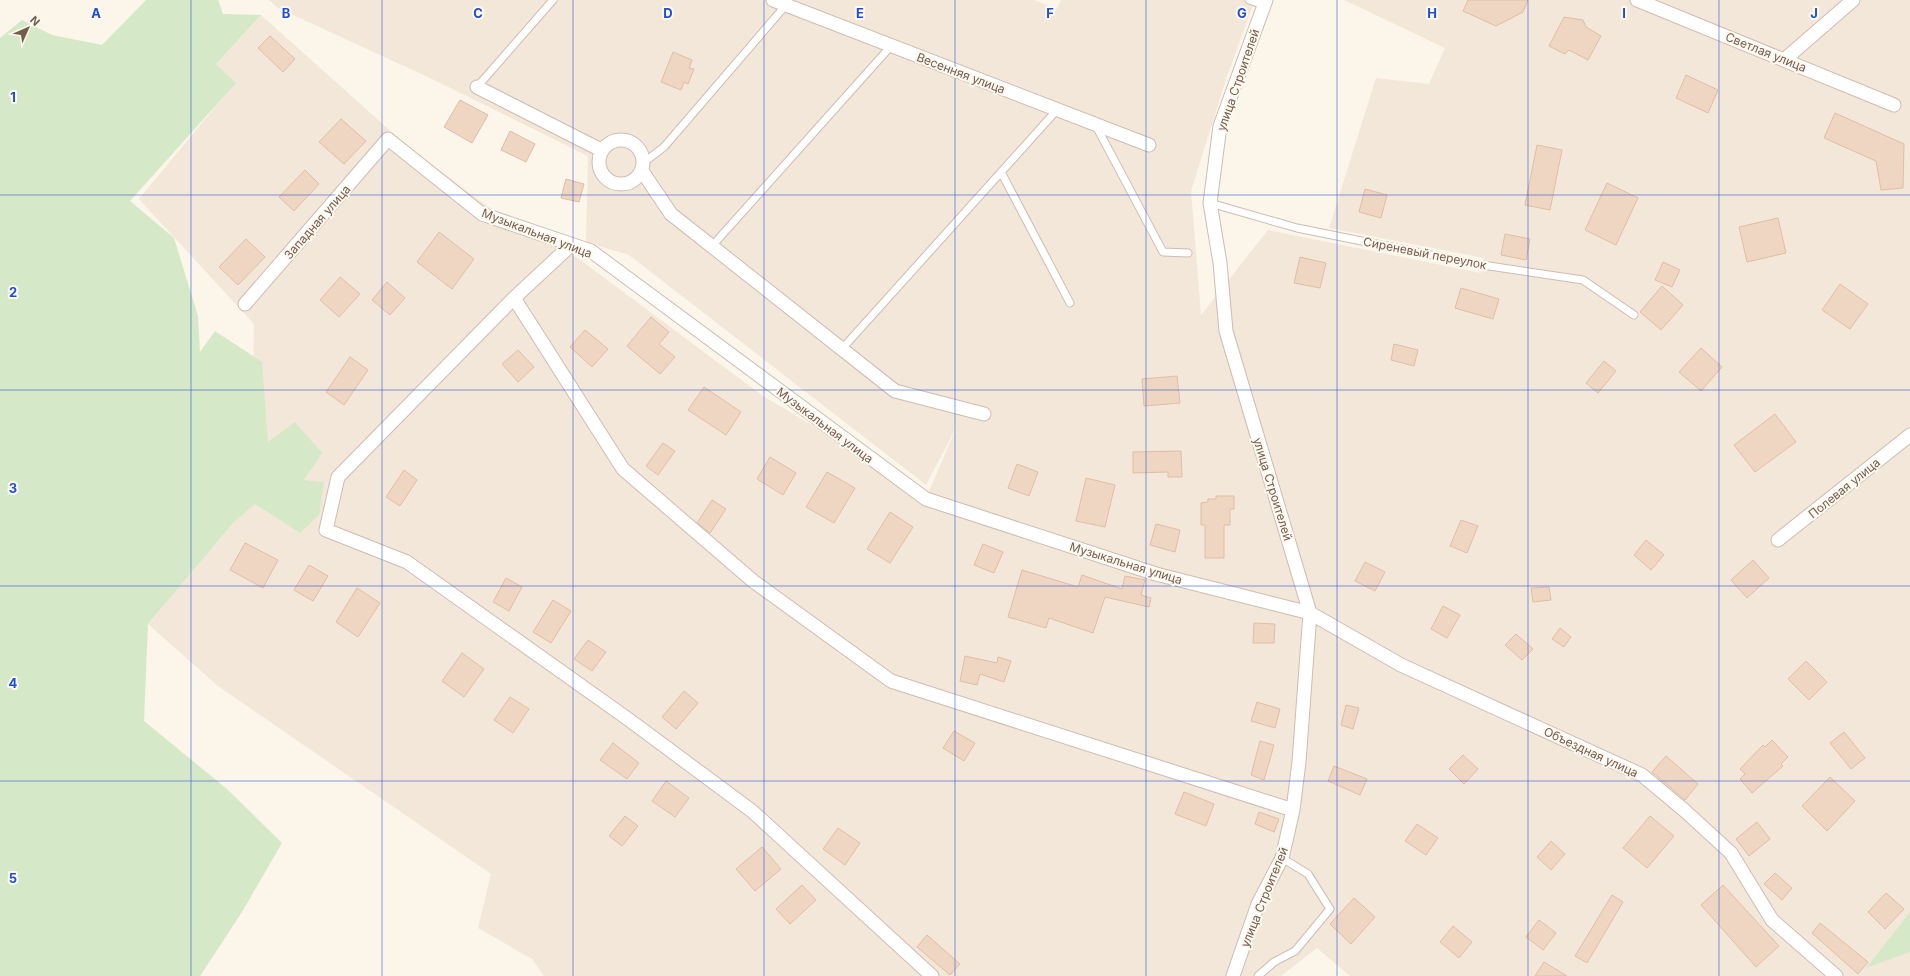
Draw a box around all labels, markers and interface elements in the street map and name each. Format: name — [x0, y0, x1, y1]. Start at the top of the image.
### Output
text: A — [91, 5, 101, 21]
text: B — [282, 5, 291, 21]
text: C — [473, 5, 483, 21]
text: D — [663, 5, 673, 21]
text: E — [856, 5, 864, 21]
text: F — [1046, 5, 1054, 21]
text: G — [1237, 5, 1247, 21]
text: H — [1427, 5, 1437, 21]
text: I — [1622, 5, 1626, 21]
text: J — [1810, 5, 1818, 21]
north arrow — [8, 8, 48, 48]
text: N — [27, 13, 43, 29]
street label: улица Строителей — [1213, 27, 1263, 133]
street label: Светлая улица — [1723, 29, 1809, 75]
street label: Весенняя улица — [915, 49, 1007, 97]
text: 1 — [10, 89, 16, 105]
street label: Западная улица — [281, 182, 353, 262]
street label: Музыкальная улица — [480, 205, 594, 261]
street label: Сиреневый переулок — [1362, 234, 1488, 272]
text: 2 — [9, 284, 17, 300]
street label: Музыкальная улица — [774, 384, 876, 466]
street label: улица Строителей — [1250, 436, 1296, 542]
street label: Полевая улица — [1805, 455, 1883, 521]
text: 3 — [9, 480, 17, 496]
street label: Музыкальная улица — [1068, 539, 1184, 587]
text: 4 — [9, 675, 18, 691]
street label: Объездная улица — [1541, 724, 1641, 780]
street label: улица Строителей — [1237, 845, 1291, 949]
text: 5 — [9, 870, 17, 886]

